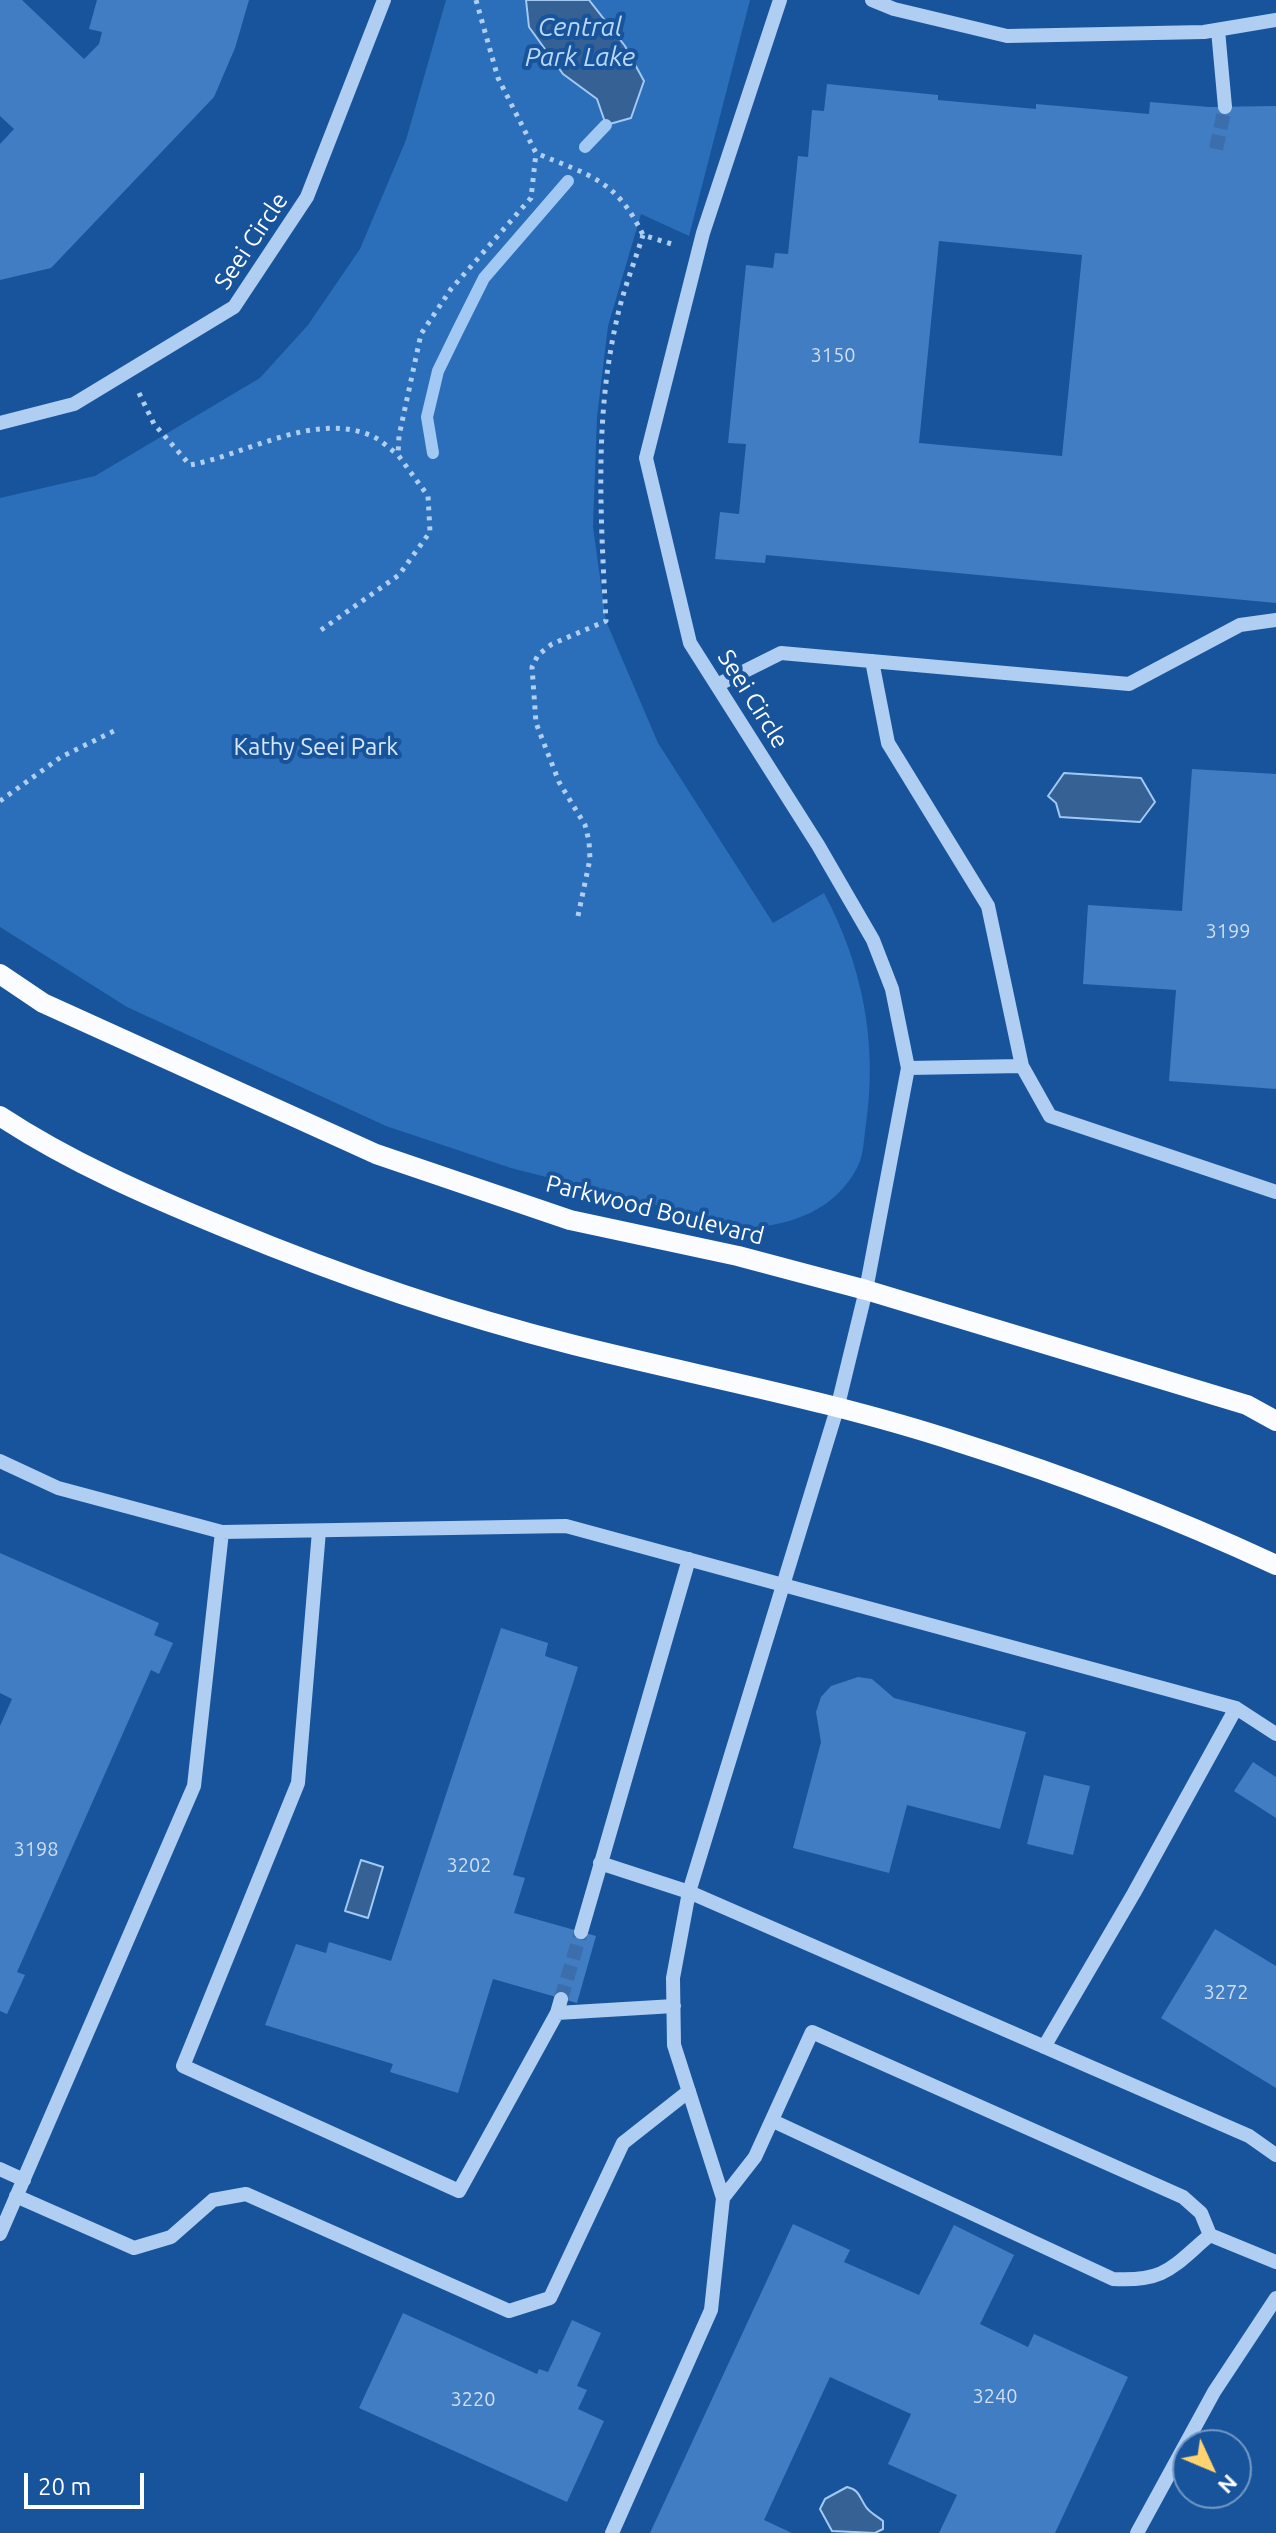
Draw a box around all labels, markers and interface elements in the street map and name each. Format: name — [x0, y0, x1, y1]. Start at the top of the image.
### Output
water label: Central Park Lake — [525, 11, 635, 72]
street label: Seei Circle — [208, 187, 294, 295]
house number: 3150 — [810, 343, 856, 367]
street label: Seei Circle — [711, 644, 795, 754]
park label: Kathy Seei Park — [234, 733, 398, 761]
house number: 3199 — [1205, 919, 1251, 943]
street label: Parkwood Boulevard — [543, 1169, 767, 1251]
house number: 3198 — [13, 1837, 59, 1861]
house number: 3202 — [446, 1853, 492, 1877]
house number: 3272 — [1203, 1980, 1249, 2004]
house number: 3240 — [972, 2384, 1018, 2408]
house number: 3220 — [450, 2387, 496, 2411]
north arrow — [1172, 2429, 1252, 2509]
scale bar — [28, 2457, 148, 2507]
text: N — [1213, 2470, 1243, 2499]
text: 20 m — [38, 2473, 91, 2500]

